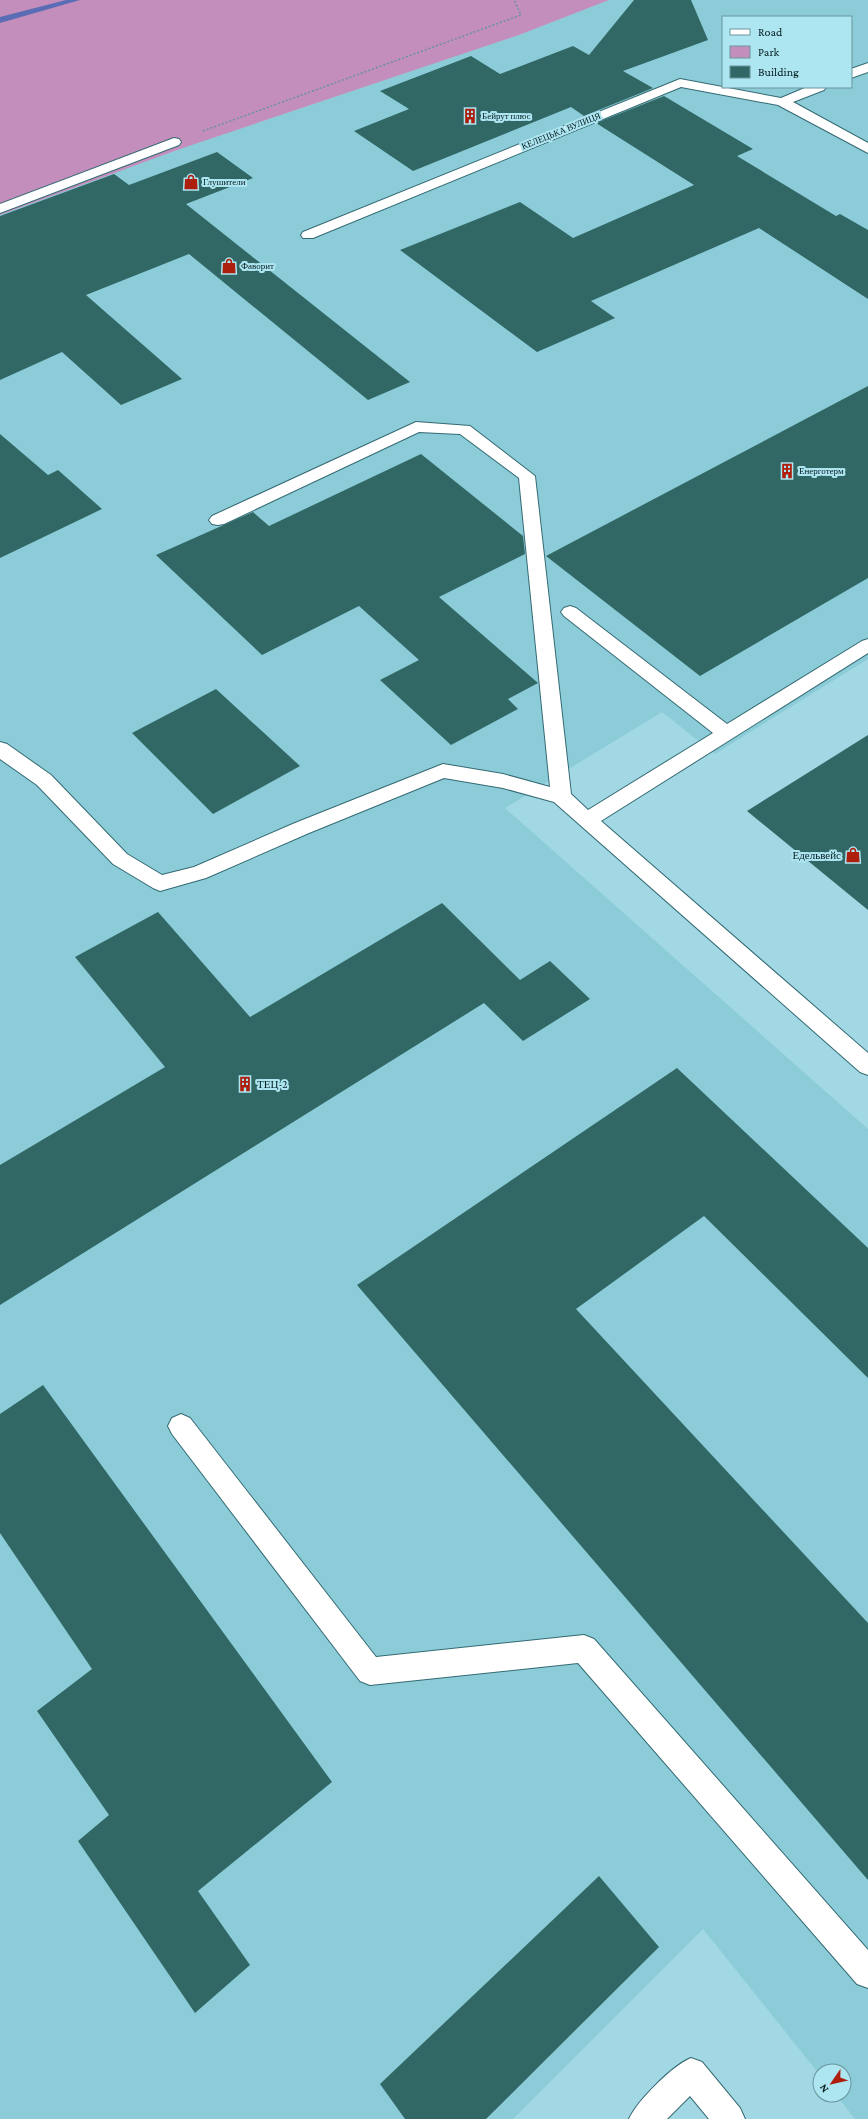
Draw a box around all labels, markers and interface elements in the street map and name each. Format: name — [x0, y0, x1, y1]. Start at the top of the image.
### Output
legend — [722, 16, 852, 88]
text: Road — [758, 25, 783, 39]
text: Park — [758, 45, 780, 59]
text: Building — [758, 65, 799, 79]
building icon: Бейрут плюс — [461, 107, 479, 125]
place label: Бейрут плюс — [482, 111, 531, 121]
street label: КЕЛЕЦЬКА ВУЛИЦЯ — [520, 111, 602, 151]
shop icon: Глушители — [182, 173, 200, 191]
place label: Глушители — [203, 177, 246, 187]
shop icon: Фаворит — [220, 257, 238, 275]
place label: Фаворит — [241, 261, 274, 271]
building icon: Енерготерм — [778, 462, 796, 480]
place label: Енерготерм — [799, 466, 844, 476]
shop icon: Едельвейс — [844, 846, 862, 864]
place label: Едельвейс — [793, 849, 841, 861]
building icon: ТЕЦ-2 — [236, 1075, 254, 1093]
place label: ТЕЦ-2 — [257, 1078, 287, 1090]
north arrow — [812, 2063, 852, 2103]
text: N — [816, 2082, 831, 2095]

